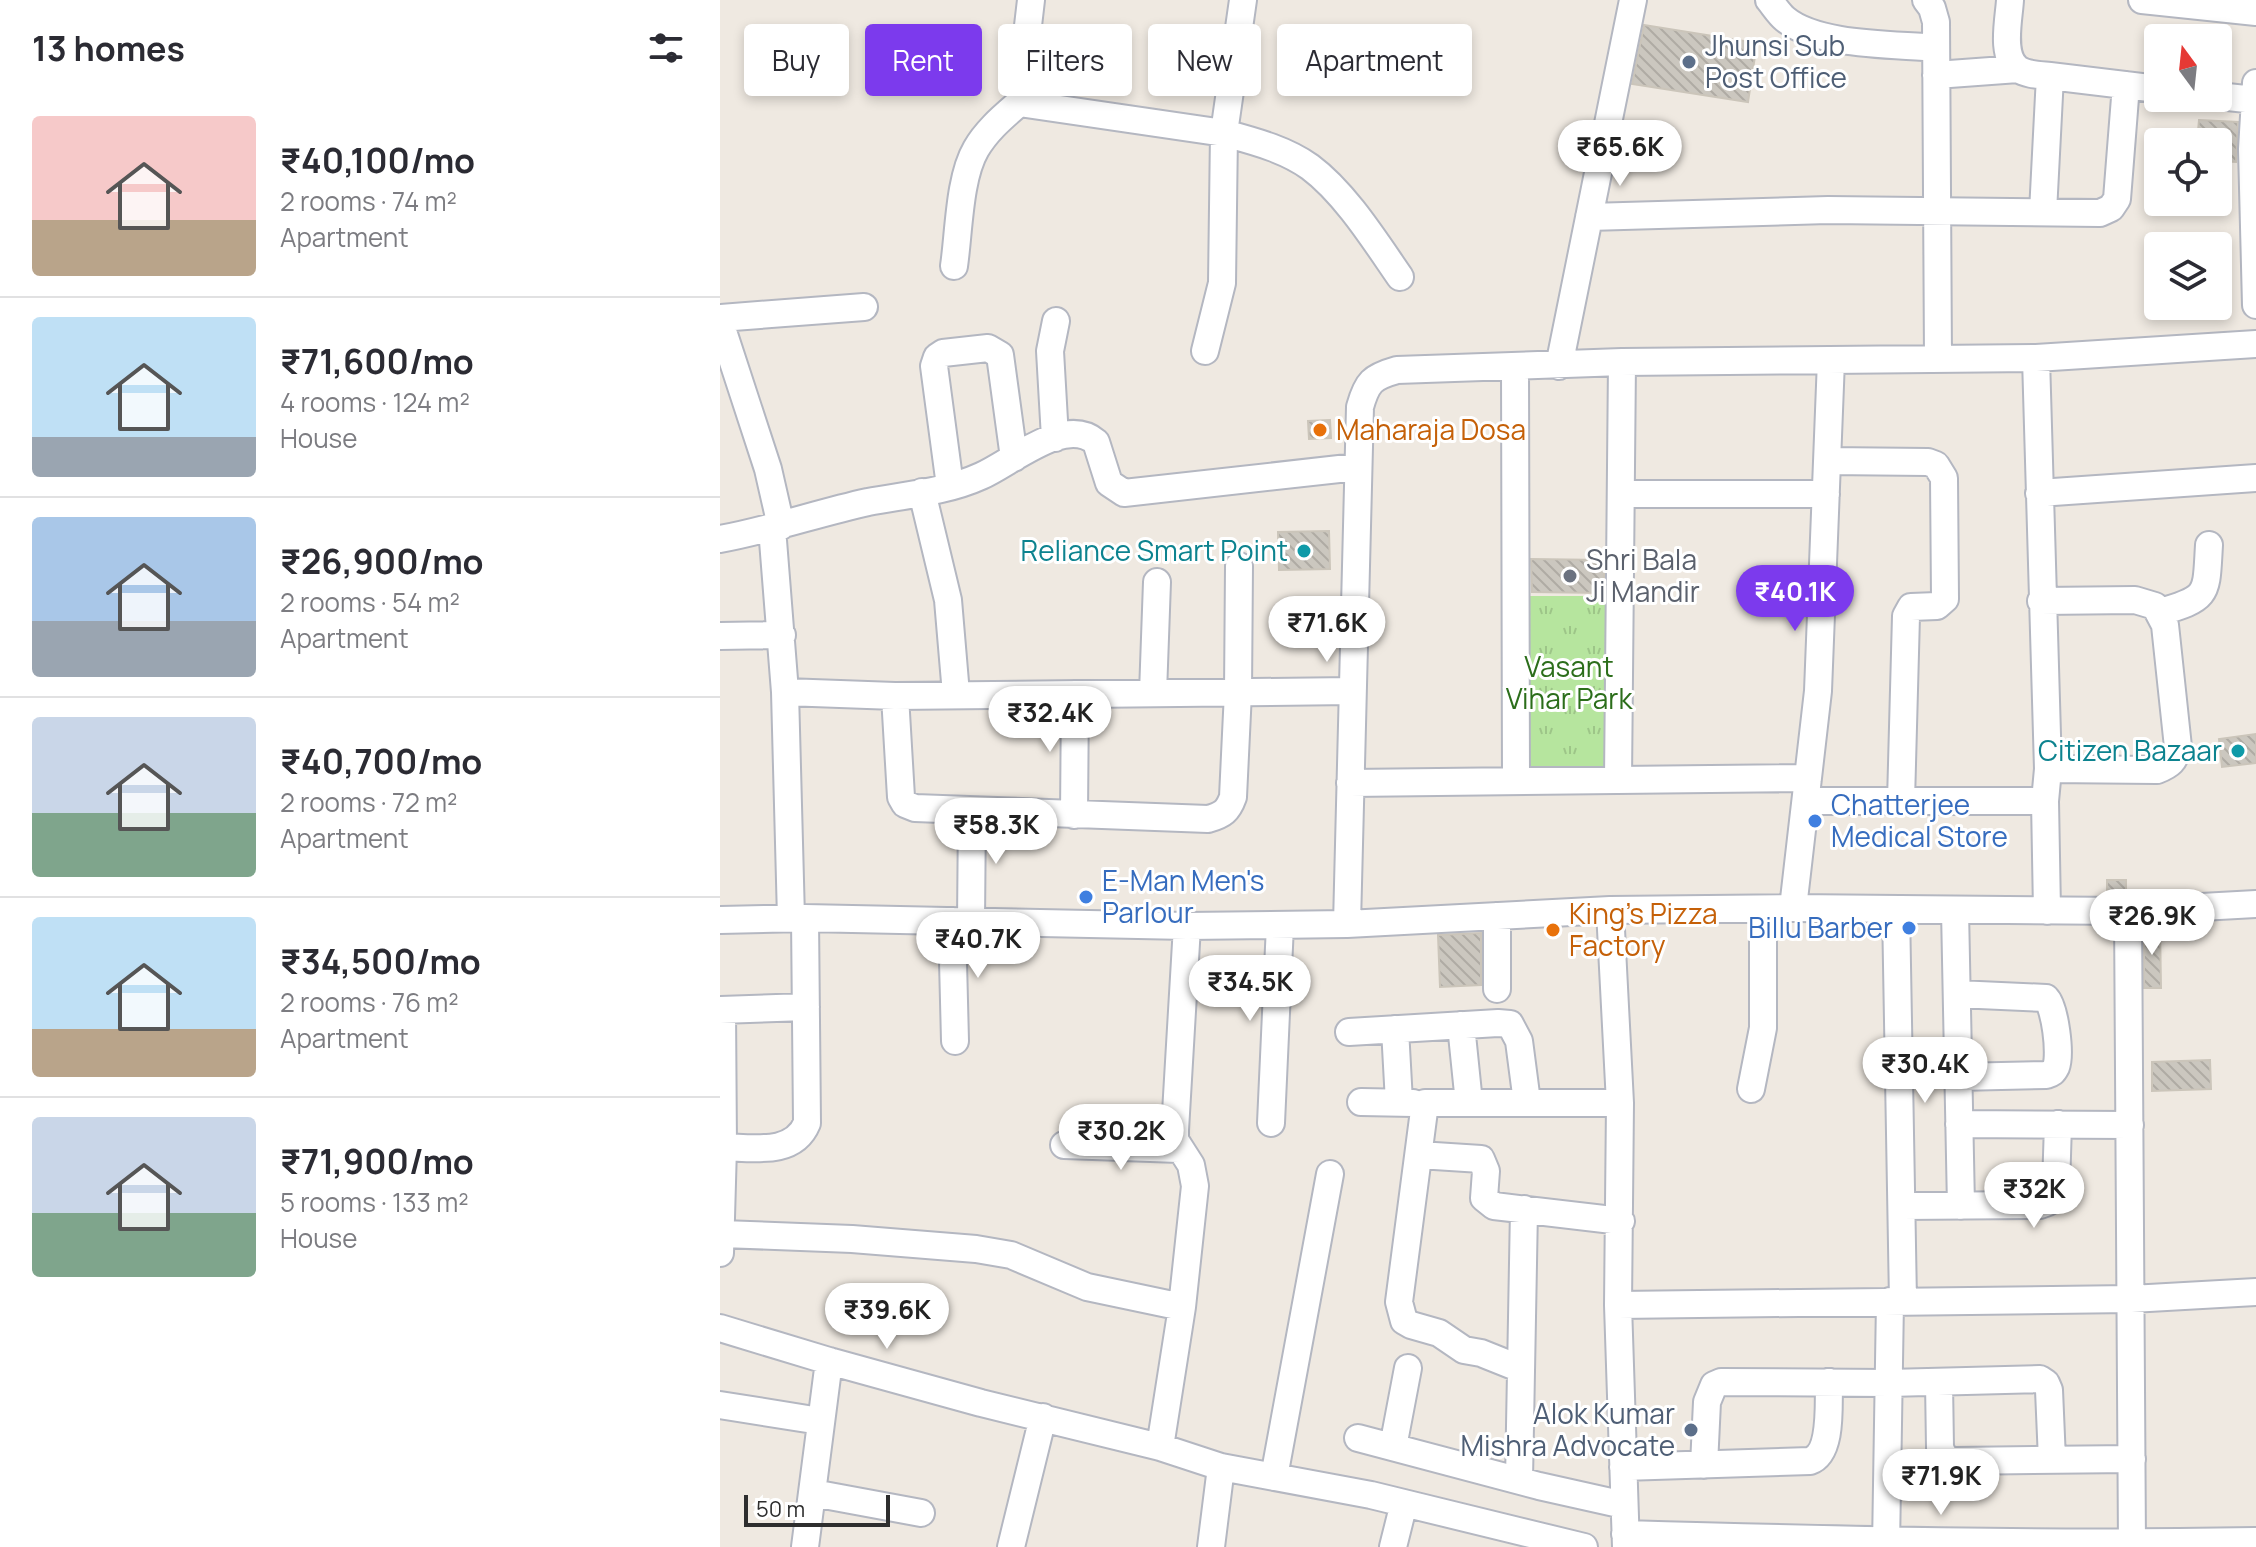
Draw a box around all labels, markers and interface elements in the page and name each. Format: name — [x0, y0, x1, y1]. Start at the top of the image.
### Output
chip: Buy — [744, 24, 849, 96]
chip: Rent — [865, 24, 982, 96]
chip: Filters — [998, 24, 1132, 96]
chip: New — [1148, 24, 1261, 96]
chip: Apartment — [1277, 24, 1472, 96]
north arrow — [2144, 24, 2232, 112]
map controls — [2144, 24, 2232, 320]
text: 13 homes — [32, 25, 185, 71]
icon: filters — [644, 26, 688, 70]
place label: Jhunsi Sub Post Office — [1705, 26, 1847, 96]
marker: Jhunsi Sub Post Office — [1680, 53, 1698, 71]
pin: ₹65.6K — [1555, 120, 1685, 188]
text: ₹65.6K — [1576, 128, 1664, 164]
button: locate — [2144, 128, 2232, 216]
text: ₹40,100/mo — [280, 137, 475, 183]
icon: home — [96, 148, 192, 244]
text: 2 rooms · 74 m² — [280, 183, 457, 219]
text: Apartment — [280, 219, 409, 255]
button: layers — [2144, 232, 2232, 320]
text: ₹71,600/mo — [280, 338, 474, 384]
icon: home — [96, 349, 192, 445]
text: 4 rooms · 124 m² — [280, 384, 470, 420]
place label: Maharaja Dosa — [1336, 410, 1526, 448]
text: House — [280, 420, 357, 456]
marker: Maharaja Dosa — [1311, 421, 1329, 439]
place label: Reliance Smart Point — [1021, 531, 1288, 569]
text: ₹26,900/mo — [280, 538, 484, 584]
place label: Shri Bala Ji Mandir — [1586, 540, 1700, 610]
marker: Reliance Smart Point — [1295, 542, 1313, 560]
icon: home — [96, 549, 192, 645]
pin: ₹40.1K — [1730, 565, 1860, 633]
marker: Shri Bala Ji Mandir — [1561, 567, 1579, 585]
text: ₹40.1K — [1754, 573, 1836, 609]
text: 2 rooms · 54 m² — [280, 584, 460, 620]
pin: ₹71.6K — [1262, 596, 1392, 664]
text: ₹71.6K — [1286, 604, 1368, 640]
text: Apartment — [280, 620, 409, 656]
park label: Vasant Vihar Park — [1506, 647, 1633, 717]
pin: ₹32.4K — [985, 686, 1115, 754]
text: ₹32.4K — [1006, 694, 1094, 730]
place label: Citizen Bazaar — [2038, 731, 2222, 769]
text: ₹40,700/mo — [280, 738, 482, 784]
marker: Citizen Bazaar — [2229, 742, 2247, 760]
icon: home — [96, 749, 192, 845]
text: 2 rooms · 72 m² — [280, 784, 457, 820]
place label: Chatterjee Medical Store — [1831, 785, 2008, 855]
pin: ₹58.3K — [931, 798, 1061, 866]
text: ₹58.3K — [952, 806, 1040, 842]
marker: Chatterjee Medical Store — [1806, 812, 1824, 830]
text: Apartment — [280, 820, 409, 856]
place label: E-Man Men's Parlour — [1102, 861, 1264, 931]
marker: E-Man Men's Parlour — [1077, 888, 1095, 906]
pin: ₹26.9K — [2087, 889, 2217, 957]
place label: King's Pizza Factory — [1569, 894, 1717, 964]
text: ₹26.9K — [2108, 897, 2196, 933]
place label: Billu Barber — [1748, 908, 1893, 946]
pin: ₹40.7K — [913, 912, 1043, 980]
marker: Billu Barber — [1900, 919, 1918, 937]
text: ₹40.7K — [934, 920, 1022, 956]
marker: King's Pizza Factory — [1544, 921, 1562, 939]
text: ₹34,500/mo — [280, 938, 481, 984]
icon: home — [96, 949, 192, 1045]
pin: ₹34.5K — [1185, 955, 1315, 1023]
text: ₹34.5K — [1207, 963, 1293, 999]
text: 2 rooms · 76 m² — [280, 984, 459, 1020]
text: Apartment — [280, 1020, 409, 1056]
pin: ₹30.4K — [1860, 1037, 1990, 1105]
text: ₹30.4K — [1881, 1045, 1969, 1081]
pin: ₹30.2K — [1056, 1104, 1186, 1172]
text: ₹30.2K — [1077, 1112, 1165, 1148]
text: ₹71,900/mo — [280, 1138, 474, 1184]
icon: home — [96, 1149, 192, 1245]
pin: ₹32K — [1987, 1162, 2081, 1230]
text: ₹32K — [2002, 1170, 2066, 1206]
text: 5 rooms · 133 m² — [280, 1184, 469, 1220]
text: House — [280, 1220, 357, 1256]
pin: ₹39.6K — [822, 1283, 952, 1351]
text: ₹39.6K — [843, 1291, 931, 1327]
place label: Alok Kumar Mishra Advocate — [1460, 1394, 1675, 1464]
marker: Alok Kumar Mishra Advocate — [1682, 1421, 1700, 1439]
pin: ₹71.9K — [1876, 1449, 2006, 1517]
text: ₹71.9K — [1900, 1457, 1982, 1493]
scale bar — [744, 1491, 890, 1527]
text: 50 m — [756, 1494, 805, 1524]

